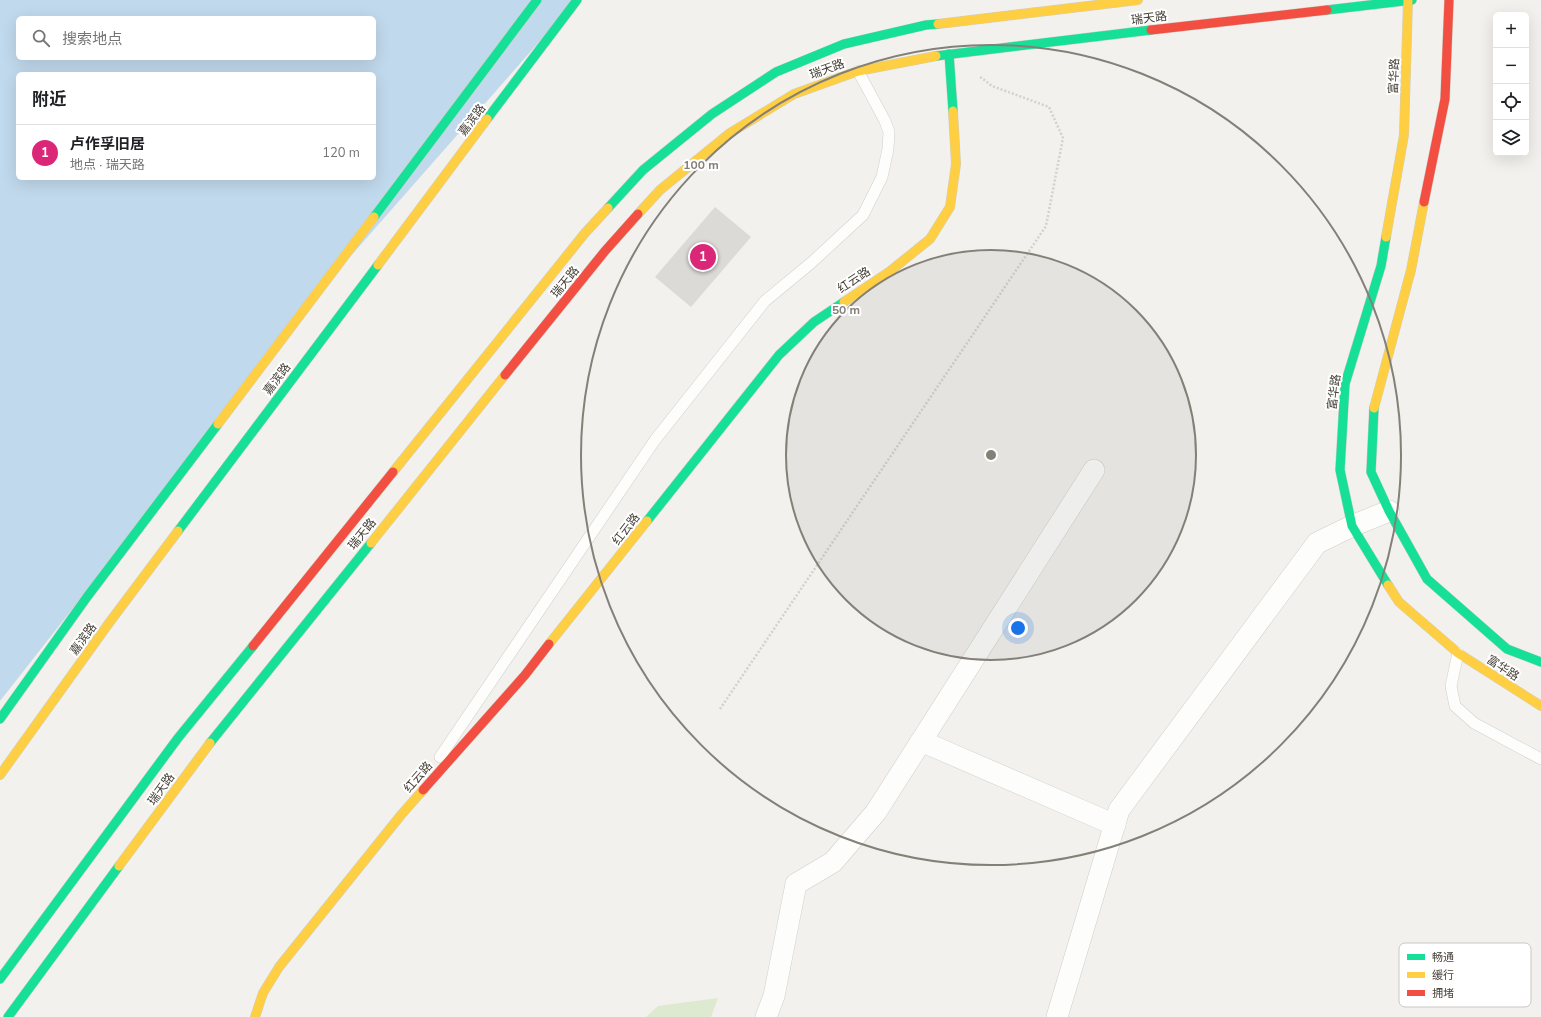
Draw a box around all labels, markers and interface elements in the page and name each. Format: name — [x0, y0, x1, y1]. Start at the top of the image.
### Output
street label: 瑞天路 — [1130, 8, 1168, 28]
map controls — [1493, 12, 1529, 156]
button: + — [1493, 12, 1529, 48]
search box — [16, 16, 376, 60]
icon: search — [30, 27, 52, 49]
text: 搜索地点 — [62, 29, 122, 49]
button: − — [1493, 48, 1529, 84]
street label: 瑞天路 — [807, 55, 847, 83]
street label: 富华路 — [1385, 58, 1403, 94]
button: locate — [1493, 84, 1529, 120]
text: 附近 — [32, 88, 66, 111]
street label: 嘉滨路 — [455, 101, 489, 139]
button: layers — [1493, 120, 1529, 156]
text: 卢作孚旧居 — [70, 134, 145, 154]
text: 1 — [41, 144, 49, 162]
text: 120 m — [322, 144, 360, 162]
text: 地点 · 瑞天路 — [70, 156, 145, 174]
text: 100 m — [683, 157, 719, 173]
pin: 1 — [690, 242, 716, 272]
street label: 瑞天路 — [547, 263, 583, 301]
street label: 红云路 — [835, 263, 873, 297]
text: 50 m — [832, 302, 860, 318]
street label: 嘉滨路 — [260, 360, 294, 398]
street label: 富华路 — [1324, 373, 1344, 411]
centre of rings — [984, 448, 998, 462]
street label: 红云路 — [609, 510, 643, 548]
street label: 瑞天路 — [344, 515, 380, 553]
your location — [1008, 618, 1028, 638]
street label: 嘉滨路 — [66, 620, 100, 658]
street label: 富华路 — [1484, 651, 1522, 685]
street label: 红云路 — [400, 758, 436, 796]
street label: 瑞天路 — [144, 770, 178, 808]
legend — [1399, 943, 1531, 1007]
text: 畅通 — [1432, 950, 1454, 965]
text: 缓行 — [1432, 968, 1454, 983]
text: 拥堵 — [1432, 986, 1454, 1001]

